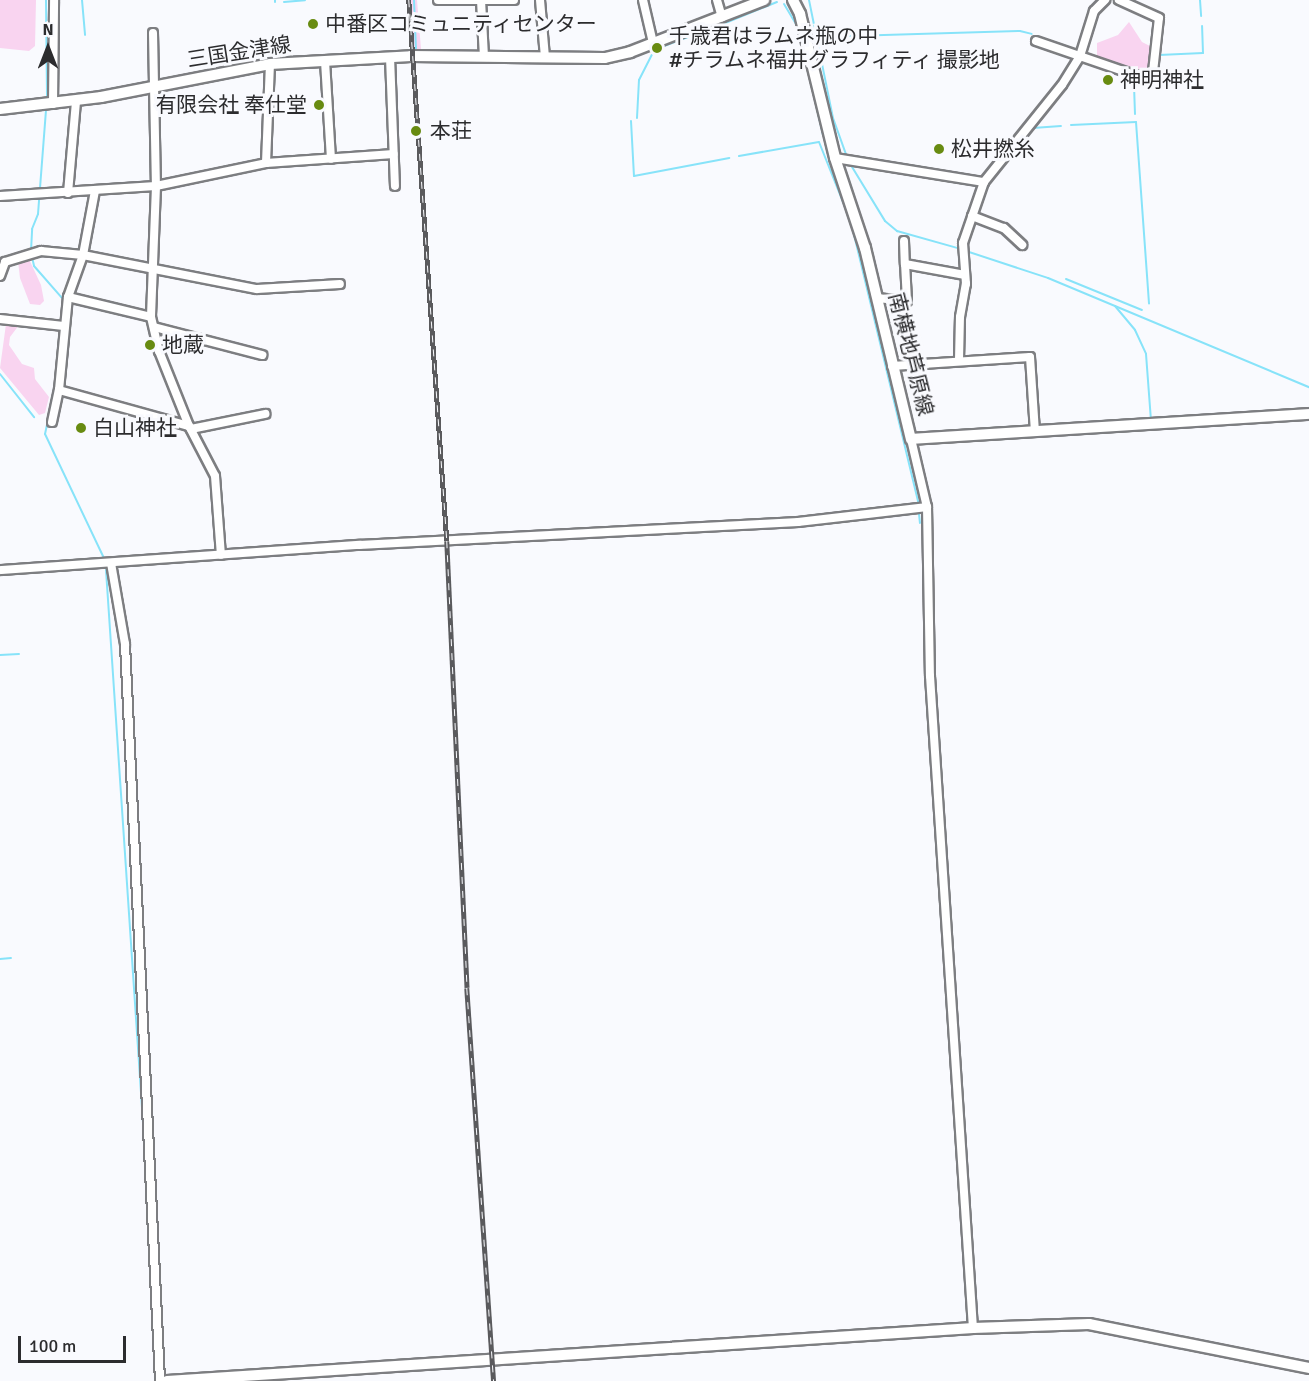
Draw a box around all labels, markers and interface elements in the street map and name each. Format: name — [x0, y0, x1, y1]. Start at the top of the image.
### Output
place label: 中番区コミュニティセンター — [325, 11, 598, 37]
marker: 中番区コミュニティセンター — [306, 17, 320, 31]
north arrow — [18, 18, 78, 78]
text: N — [42, 20, 54, 40]
place label: 千歳君はラムネ瓶の中 #チラムネ福井グラフィティ 撮影地 — [669, 23, 1002, 73]
street label: 三国金津線 — [185, 31, 293, 73]
marker: 千歳君はラムネ瓶の中 #チラムネ福井グラフィティ 撮影地 — [650, 41, 664, 55]
place label: 神明神社 — [1120, 67, 1204, 93]
marker: 神明神社 — [1101, 73, 1115, 87]
place label: 有限会社 奉仕堂 — [155, 92, 307, 118]
marker: 有限会社 奉仕堂 — [312, 98, 326, 112]
place label: 本荘 — [430, 118, 472, 144]
marker: 本荘 — [407, 122, 425, 140]
place label: 松井撚糸 — [951, 136, 1035, 162]
marker: 松井撚糸 — [932, 142, 946, 156]
street label: 南横地芦原線 — [884, 290, 938, 418]
place label: 地蔵 — [162, 332, 204, 358]
marker: 地蔵 — [143, 338, 157, 352]
place label: 白山神社 — [93, 415, 177, 441]
marker: 白山神社 — [74, 421, 88, 435]
scale bar — [21, 1324, 129, 1362]
text: 100 m — [29, 1335, 76, 1357]

